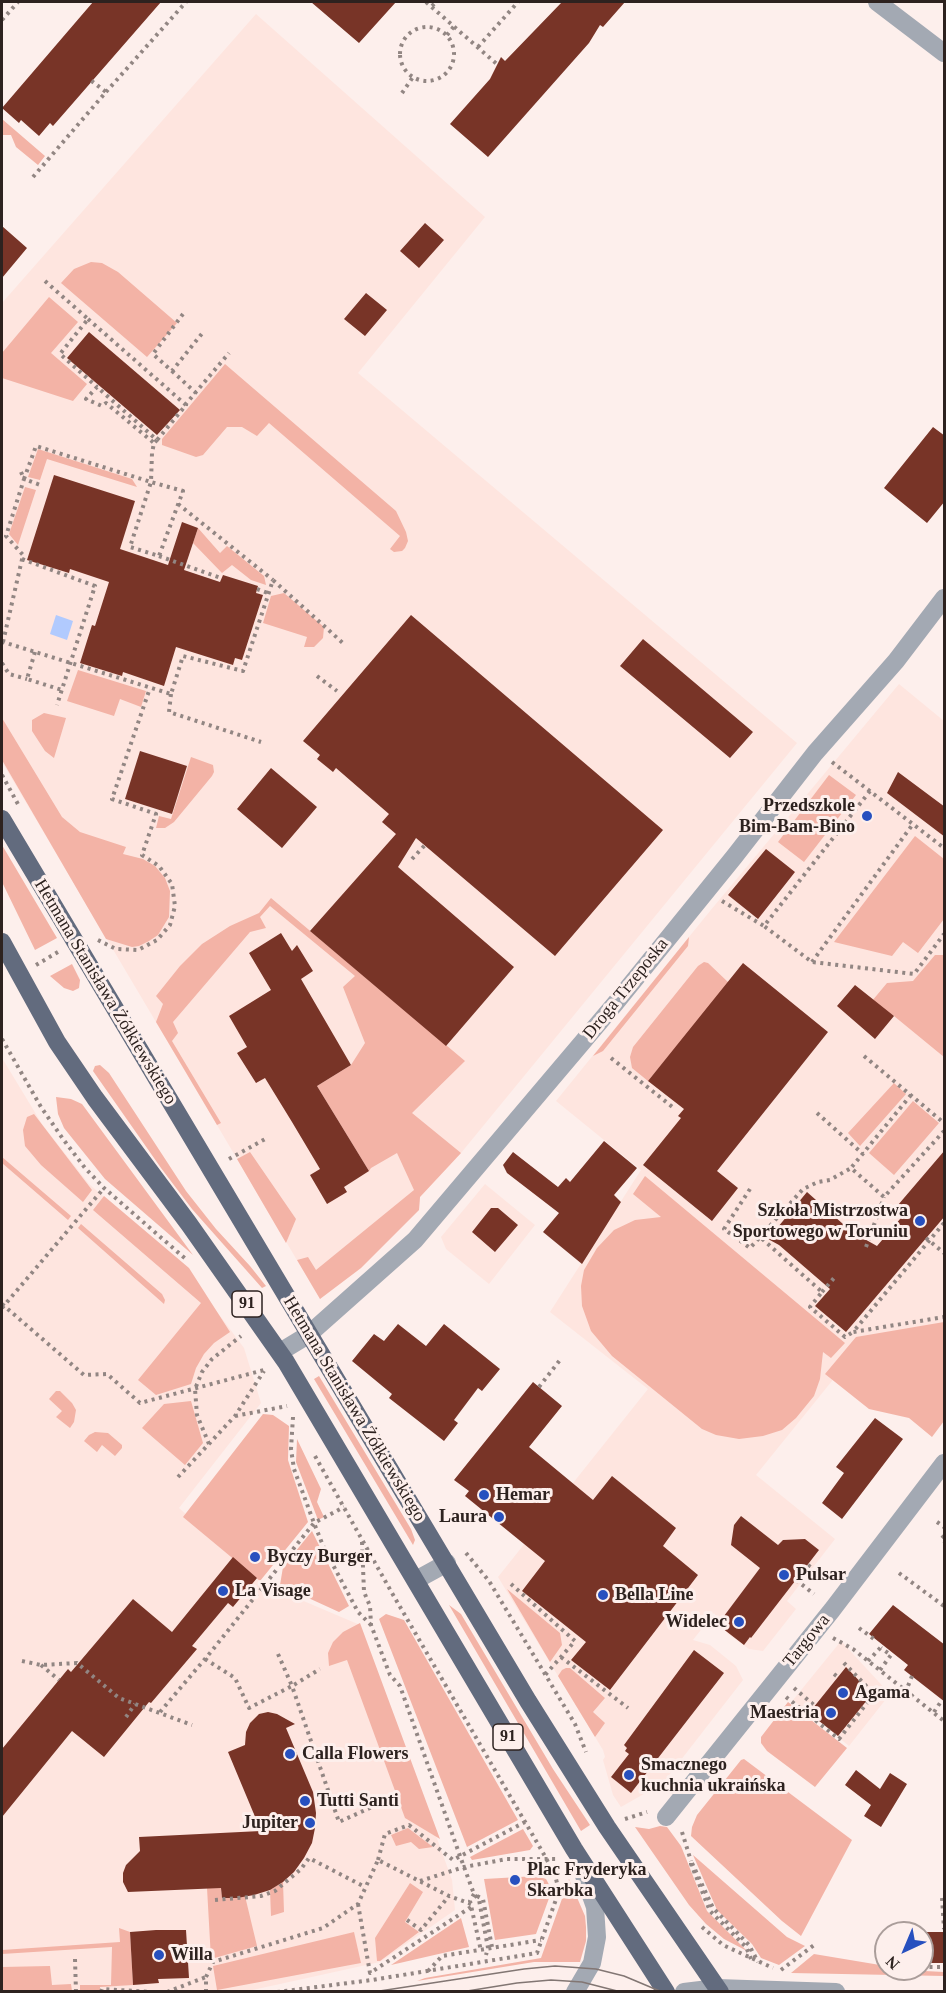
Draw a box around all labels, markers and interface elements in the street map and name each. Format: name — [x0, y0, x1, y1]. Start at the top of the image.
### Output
place label: Przedszkole Bim-Bam-Bino — [739, 795, 855, 838]
marker: Przedszkole Bim-Bam-Bino — [860, 809, 874, 823]
street label: Hetmana Stanisława Żółkiewskiego — [29, 875, 181, 1109]
street label: Droga Trzeposka — [579, 934, 673, 1044]
place label: Szkoła Mistrzostwa Sportowego w Toruniu — [733, 1200, 908, 1242]
marker: Szkoła Mistrzostwa Sportowego w Toruniu — [913, 1214, 927, 1228]
road number: 91 — [232, 1291, 262, 1317]
street label: Hetmana Stanisława Żółkiewskiego — [278, 1292, 430, 1526]
place label: Hemar — [496, 1484, 550, 1506]
marker: Hemar — [477, 1488, 491, 1502]
place label: Laura — [439, 1506, 487, 1528]
marker: Laura — [492, 1510, 506, 1524]
place label: Byczy Burger — [267, 1546, 372, 1568]
marker: Byczy Burger — [248, 1550, 262, 1564]
place label: Pulsar — [796, 1564, 846, 1586]
marker: Pulsar — [777, 1568, 791, 1582]
place label: La Visage — [235, 1580, 311, 1602]
marker: La Visage — [216, 1584, 230, 1598]
place label: Bella Line — [615, 1584, 694, 1606]
marker: Bella Line — [596, 1588, 610, 1602]
street label: Targowa — [779, 1610, 835, 1672]
place label: Widelec — [665, 1611, 727, 1633]
marker: Widelec — [732, 1615, 746, 1629]
place label: Agama — [855, 1682, 910, 1704]
marker: Agama — [836, 1686, 850, 1700]
place label: Maestria — [750, 1702, 819, 1724]
marker: Maestria — [824, 1706, 838, 1720]
road number: 91 — [493, 1724, 523, 1750]
place label: Calla Flowers — [302, 1743, 408, 1765]
marker: Calla Flowers — [283, 1747, 297, 1761]
place label: Smacznego kuchnia ukraińska — [641, 1754, 786, 1796]
marker: Smacznego kuchnia ukraińska — [622, 1768, 636, 1782]
place label: Tutti Santi — [317, 1790, 399, 1812]
marker: Tutti Santi — [298, 1794, 312, 1808]
place label: Jupiter — [242, 1812, 298, 1834]
marker: Jupiter — [303, 1816, 317, 1830]
place label: Plac Fryderyka Skarbka — [527, 1859, 646, 1902]
marker: Plac Fryderyka Skarbka — [508, 1873, 522, 1887]
north arrow — [874, 1921, 934, 1981]
place label: Willa — [171, 1944, 213, 1966]
marker: Willa — [152, 1948, 166, 1962]
text: N — [882, 1953, 903, 1973]

